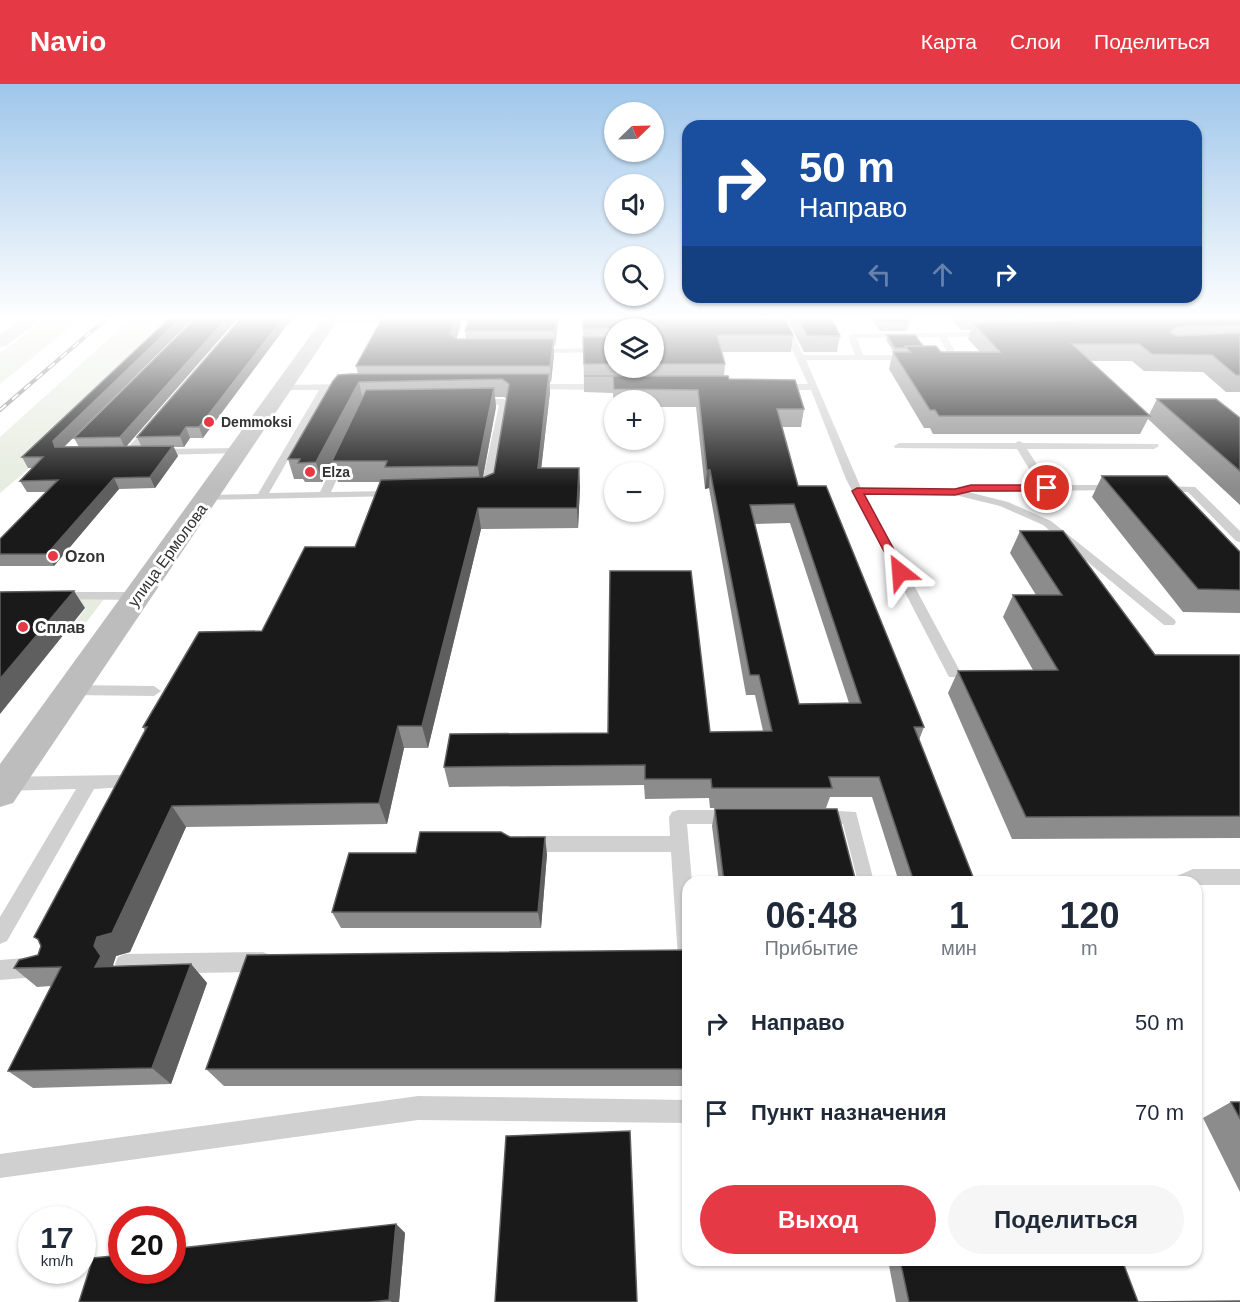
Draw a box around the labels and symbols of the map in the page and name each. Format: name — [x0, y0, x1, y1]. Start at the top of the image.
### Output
north arrow — [604, 102, 664, 162]
place label: Demmoksi — [221, 414, 292, 430]
marker: Demmoksi — [202, 415, 216, 429]
pin — [1021, 462, 1072, 513]
place label: Elza — [322, 464, 350, 480]
marker: Elza — [303, 465, 317, 479]
street label: улица Ермолова — [124, 500, 211, 610]
position arrow — [868, 540, 932, 604]
place label: Ozon — [65, 548, 105, 565]
marker: Ozon — [46, 549, 60, 563]
place label: Сплав — [35, 619, 85, 636]
marker: Сплав — [16, 620, 30, 634]
speed limit sign: 20 — [108, 1206, 186, 1284]

